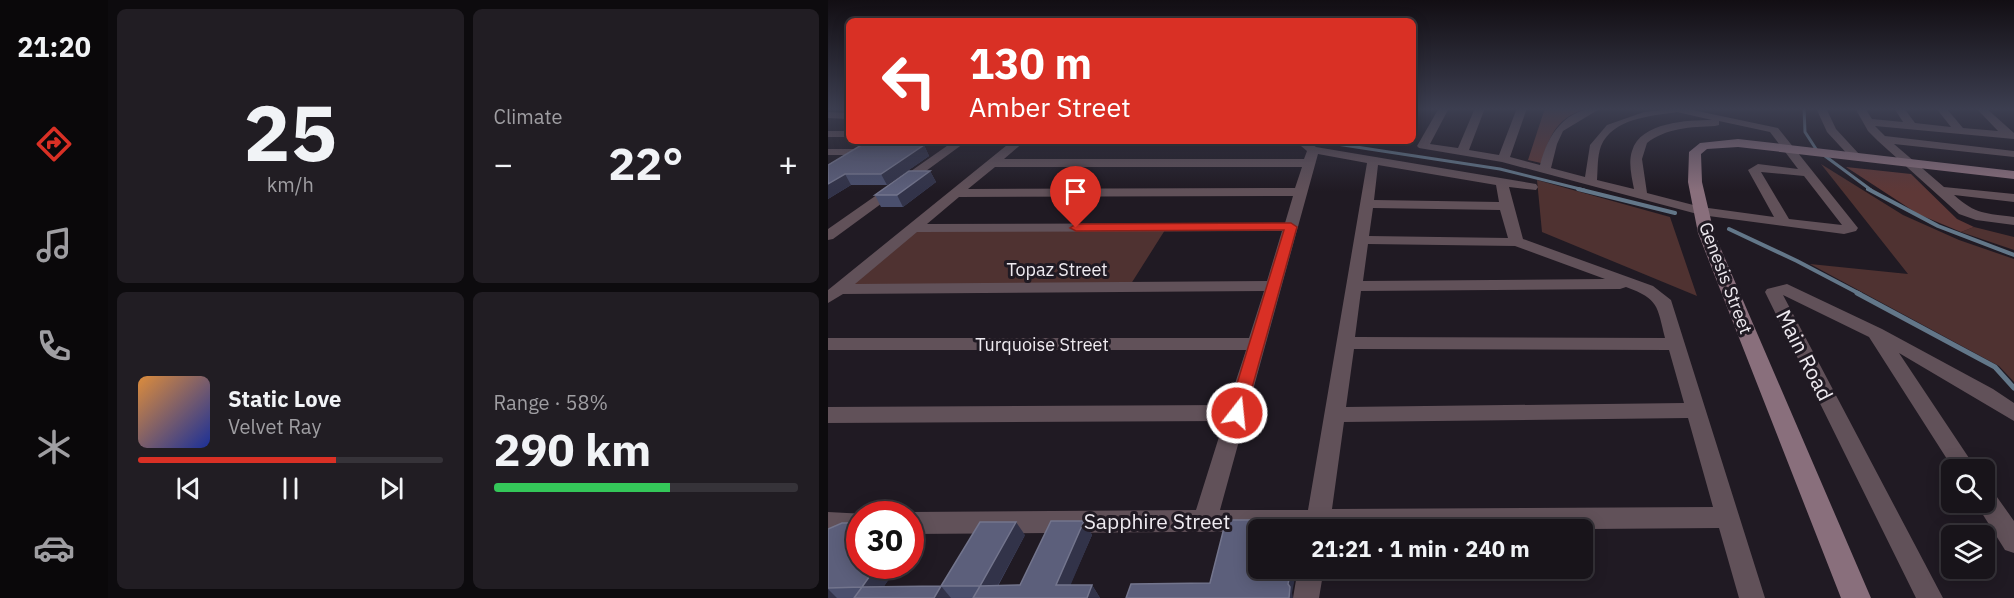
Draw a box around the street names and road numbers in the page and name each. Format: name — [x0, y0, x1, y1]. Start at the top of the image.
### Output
street label: Genesis Street — [1694, 219, 1758, 337]
street label: Topaz Street — [1006, 258, 1108, 281]
street label: Main Road — [1770, 305, 1840, 405]
street label: Turquoise Street — [975, 333, 1109, 356]
street label: Sapphire Street — [1084, 507, 1230, 535]

